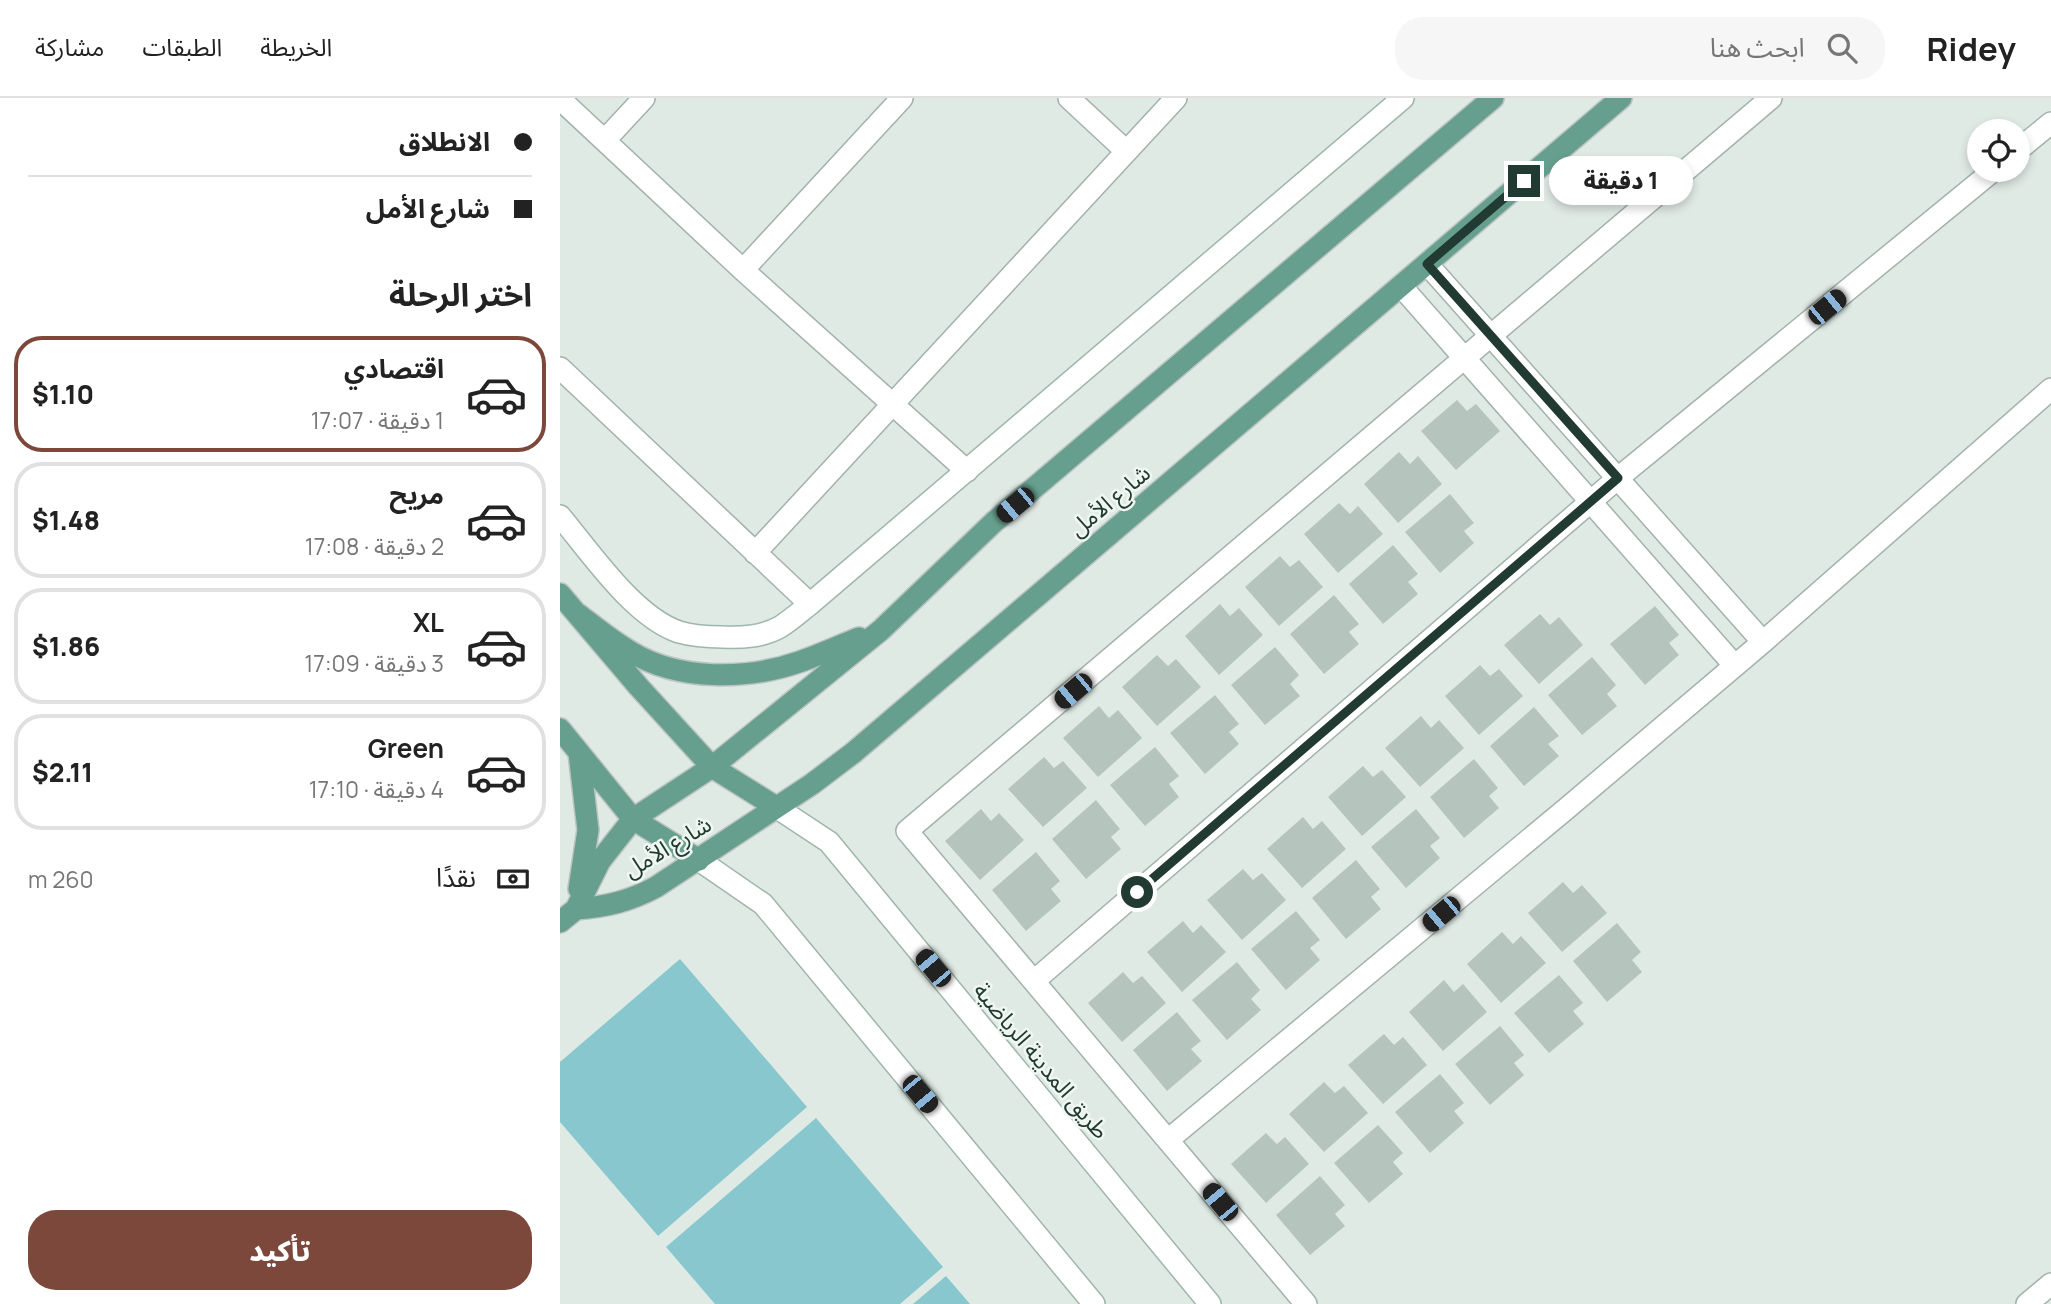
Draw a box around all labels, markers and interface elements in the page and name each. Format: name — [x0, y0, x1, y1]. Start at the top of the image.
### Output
search box — [1395, 17, 1885, 80]
text: Ridey — [1927, 26, 2016, 71]
text: ابحث هنا — [1710, 29, 1805, 65]
icon: search — [1823, 29, 1861, 67]
text: مشاركة — [35, 30, 104, 63]
text: الطبقات — [142, 30, 222, 63]
text: الخريطة — [260, 30, 332, 63]
map controls — [1967, 119, 2030, 182]
button: locate — [1967, 119, 2030, 182]
text: الانطلاق — [399, 123, 490, 159]
callout: 1 دقيقة — [1548, 156, 1692, 206]
text: 1 دقيقة — [1583, 164, 1659, 196]
route end — [1508, 165, 1540, 197]
text: شارع الأمل — [366, 190, 490, 226]
text: اختر الرحلة — [389, 272, 532, 316]
car — [1805, 286, 1850, 328]
text: اقتصادي — [344, 350, 444, 386]
icon: car — [465, 363, 528, 426]
text: $1.10 — [32, 376, 94, 412]
text: 1 دقيقة · 17:07 — [311, 404, 444, 436]
street label: شارع الأمل — [1062, 457, 1158, 545]
text: مريح — [389, 476, 444, 512]
car — [993, 483, 1038, 527]
icon: car — [465, 489, 528, 552]
text: $1.48 — [32, 502, 100, 538]
text: 2 دقيقة · 17:08 — [305, 530, 444, 562]
text: XL — [413, 604, 444, 640]
icon: car — [465, 615, 528, 678]
text: $1.86 — [32, 628, 100, 664]
text: 3 دقيقة · 17:09 — [304, 647, 444, 679]
car — [1051, 669, 1096, 713]
text: Green — [368, 730, 444, 766]
icon: car — [465, 741, 528, 804]
text: $2.11 — [32, 754, 93, 790]
text: 4 دقيقة · 17:10 — [309, 773, 444, 805]
street label: شارع الأمل — [617, 807, 718, 886]
text: نقدًا — [436, 859, 476, 895]
icon: cash — [494, 860, 532, 898]
text: 260 m — [28, 863, 94, 895]
route start — [1121, 876, 1153, 908]
car — [1419, 892, 1464, 936]
car — [912, 945, 955, 991]
street label: طريق المدينة الرياضية — [967, 975, 1117, 1145]
car — [899, 1071, 942, 1117]
car — [1199, 1179, 1242, 1225]
button: تأكيد — [28, 1210, 532, 1290]

